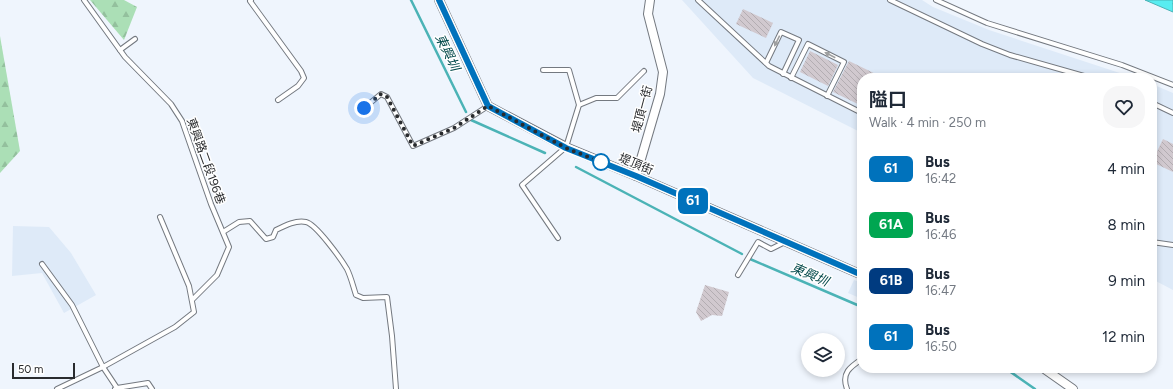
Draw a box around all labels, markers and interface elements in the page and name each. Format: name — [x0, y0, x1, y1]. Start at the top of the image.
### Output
water label: 東興圳 — [432, 31, 464, 75]
one-way arrow — [774, 35, 780, 47]
one-way arrow — [824, 52, 836, 58]
street label: 堤頂一街 — [629, 84, 655, 134]
button: heart — [1103, 86, 1145, 128]
text: 隘口 — [869, 88, 907, 111]
your location — [354, 98, 374, 118]
text: Walk · 4 min · 250 m — [869, 115, 986, 130]
street label: 東興路二段196巷 — [184, 116, 228, 206]
street label: 堤頂街 — [617, 151, 655, 177]
unlabelled marker — [592, 153, 610, 171]
text: Bus — [925, 153, 950, 171]
text: 61 — [884, 160, 898, 177]
text: 4 min — [1107, 160, 1145, 178]
text: 16:42 — [925, 171, 956, 186]
line badge: 61 — [675, 188, 711, 214]
text: 61 — [686, 192, 700, 209]
text: Bus — [925, 209, 950, 227]
text: 61A — [879, 216, 903, 233]
text: 8 min — [1107, 216, 1145, 234]
text: 16:46 — [925, 227, 956, 242]
water label: 東興圳 — [789, 260, 833, 290]
text: Bus — [925, 265, 950, 283]
text: 61B — [880, 272, 902, 289]
text: 9 min — [1108, 272, 1145, 290]
text: 16:47 — [925, 283, 956, 298]
text: Bus — [925, 321, 950, 339]
text: 61 — [884, 328, 898, 345]
text: 12 min — [1102, 328, 1145, 346]
map controls — [801, 333, 845, 377]
button: layers — [801, 333, 845, 377]
text: 16:50 — [925, 339, 957, 354]
scale bar — [12, 361, 75, 380]
text: 50 m — [18, 363, 43, 376]

